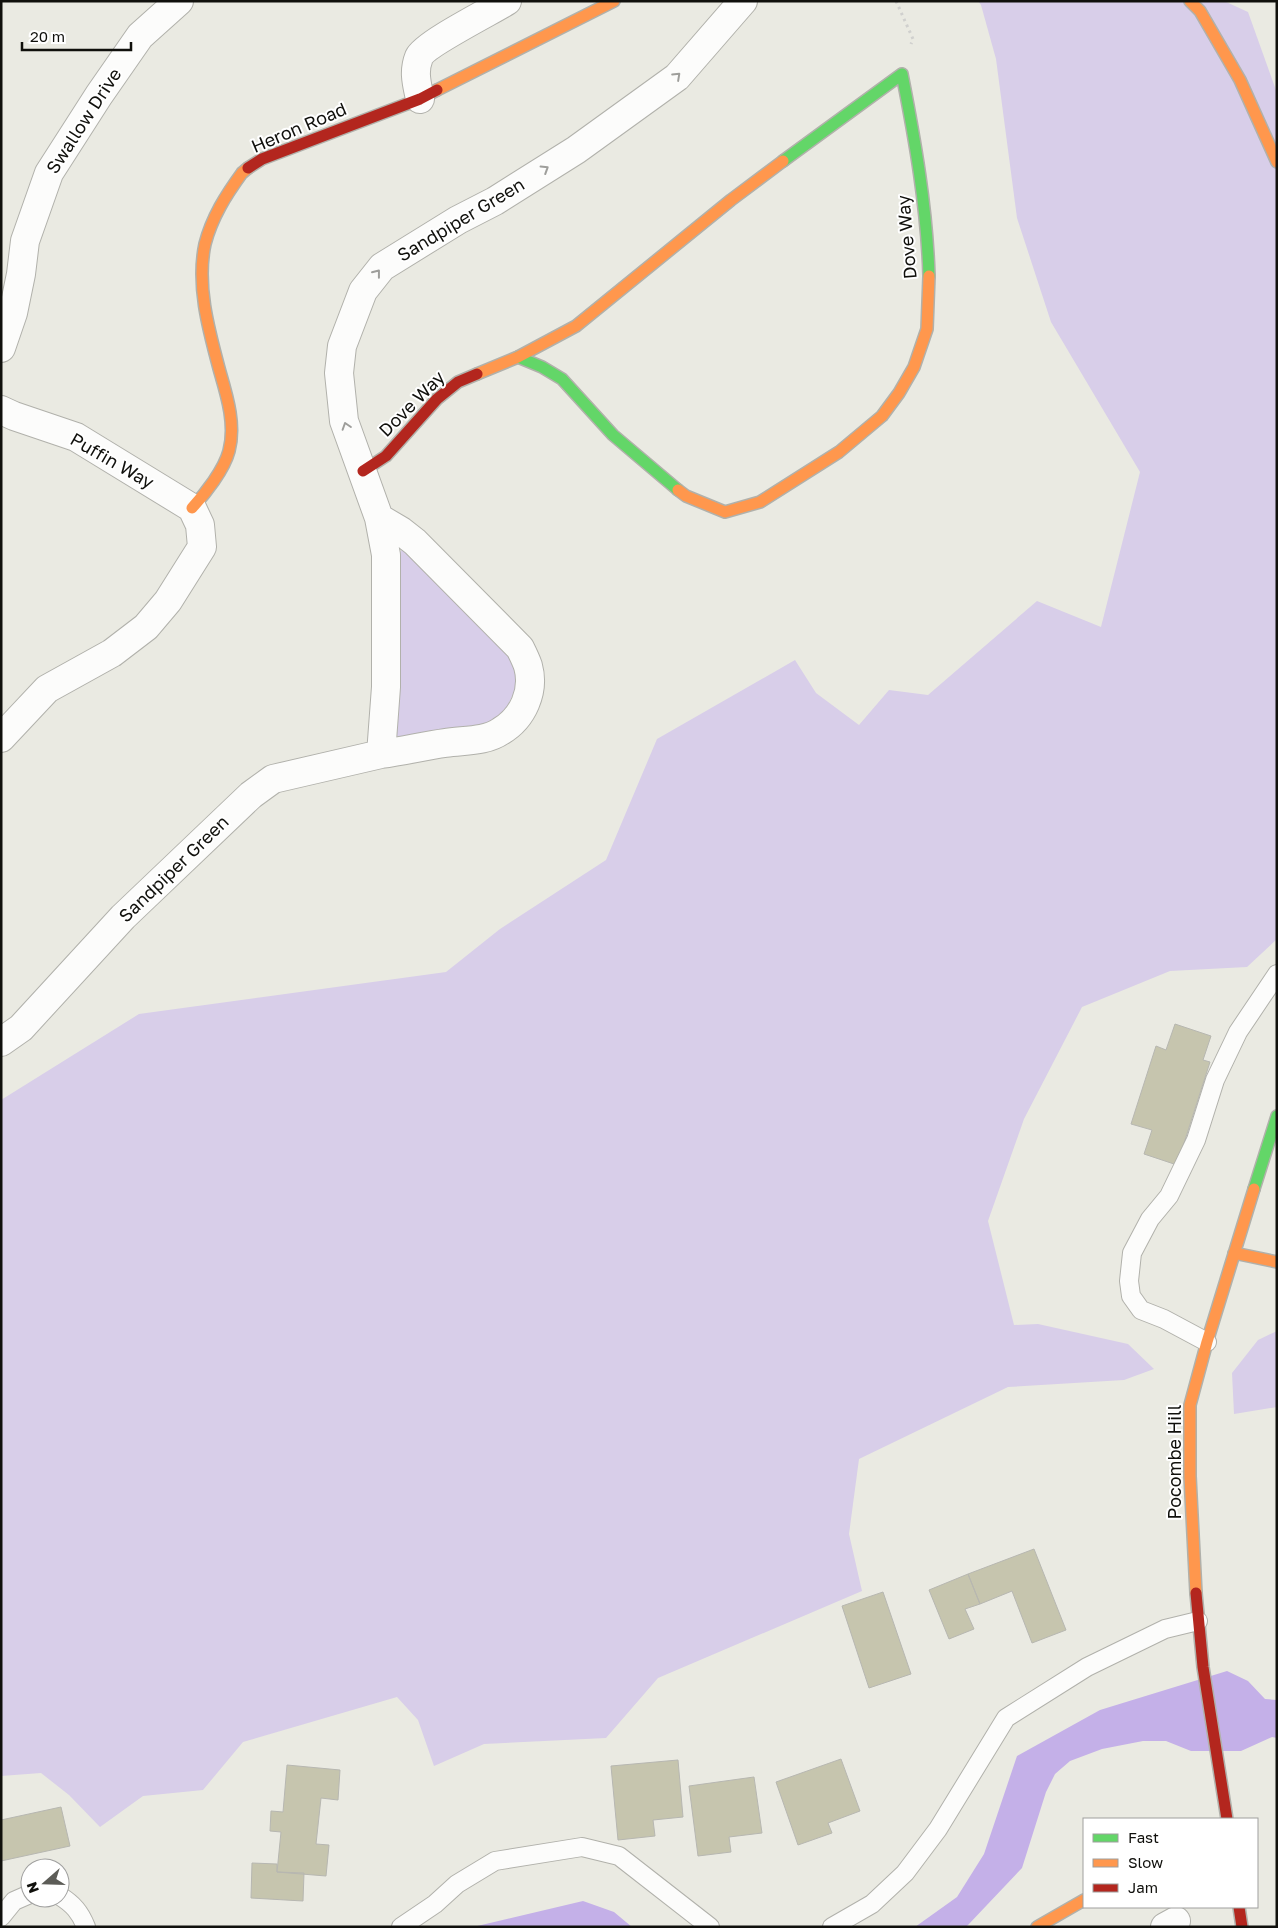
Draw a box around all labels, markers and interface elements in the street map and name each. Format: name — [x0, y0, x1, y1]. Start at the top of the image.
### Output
scale bar — [22, 20, 131, 52]
text: 20 m — [30, 27, 65, 45]
street label: Swallow Drive — [41, 64, 125, 177]
one-way arrow — [672, 73, 681, 82]
street label: Heron Road — [248, 97, 350, 157]
one-way arrow — [539, 166, 548, 176]
street label: Sandpiper Green — [393, 173, 528, 266]
street label: Dove Way — [891, 194, 921, 280]
one-way arrow — [371, 269, 380, 279]
street label: Dove Way — [374, 366, 449, 441]
one-way arrow — [342, 422, 352, 430]
street label: Puffin Way — [67, 427, 158, 493]
street label: Sandpiper Green — [114, 810, 233, 926]
street label: Pocombe Hill — [1163, 1404, 1185, 1519]
legend — [1083, 1818, 1258, 1908]
text: Fast — [1128, 1828, 1159, 1846]
text: Slow — [1128, 1853, 1163, 1871]
north arrow — [20, 1858, 70, 1908]
text: Jam — [1128, 1878, 1158, 1896]
text: N — [23, 1880, 42, 1896]

